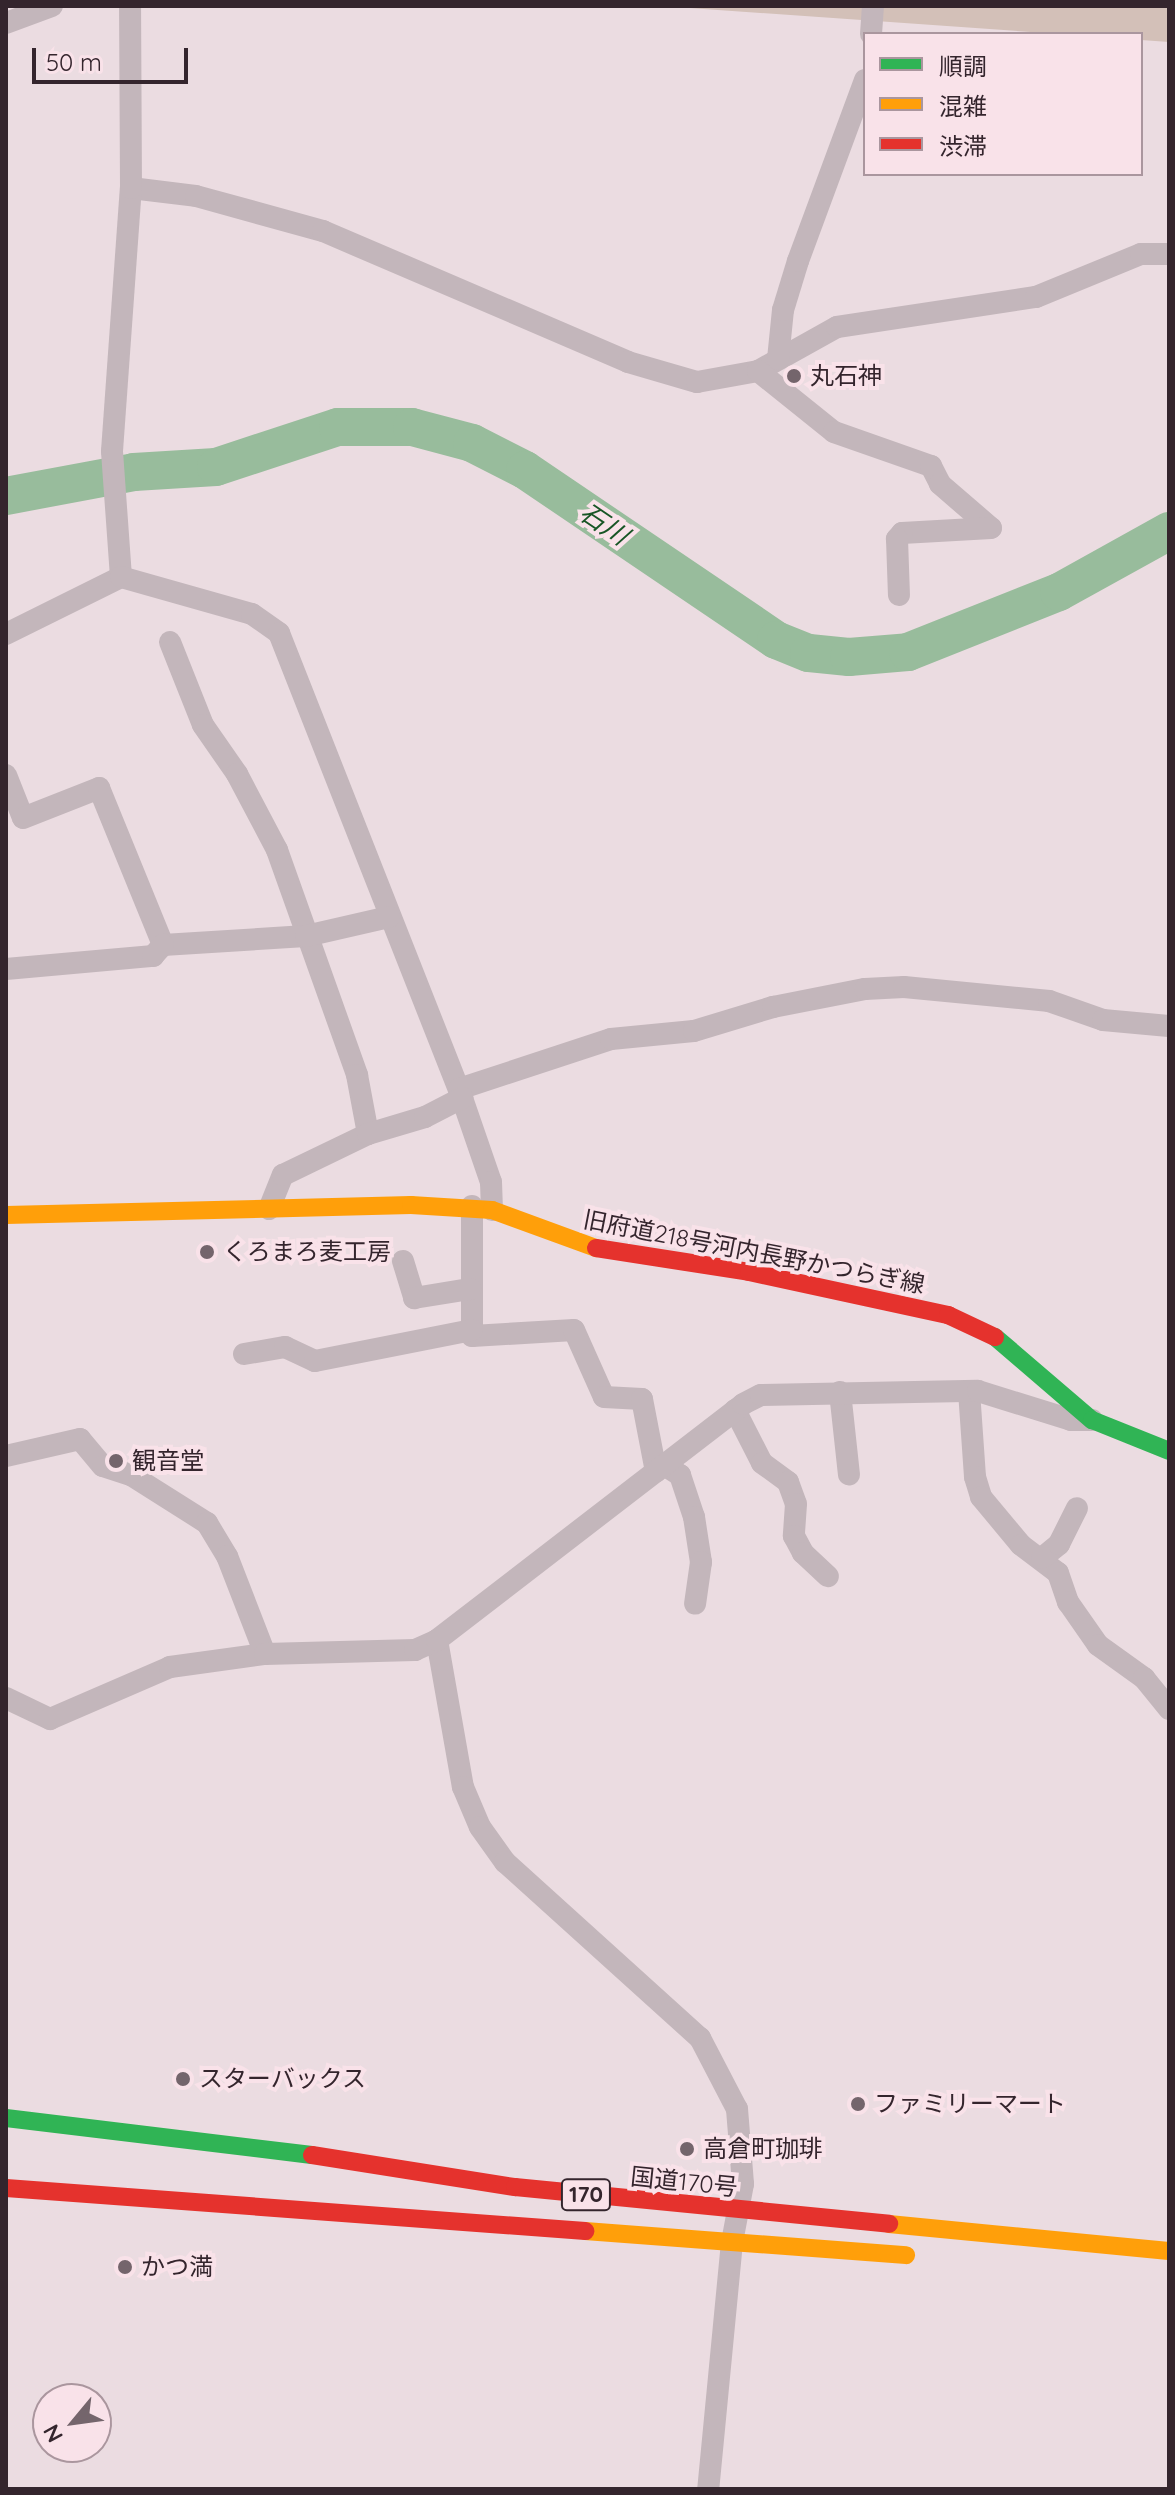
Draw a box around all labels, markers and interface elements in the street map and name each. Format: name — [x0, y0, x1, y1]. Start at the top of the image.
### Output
scale bar — [36, 32, 192, 82]
legend — [863, 32, 1143, 176]
text: 50 m — [46, 47, 102, 77]
text: 順調 — [939, 51, 987, 81]
text: 混雑 — [939, 91, 987, 121]
text: 渋滞 — [939, 131, 987, 161]
place label: 丸石神 — [810, 362, 882, 390]
marker: 丸石神 — [785, 367, 803, 385]
water label: 石川 — [574, 497, 634, 551]
street label: 旧府道218号河内長野かつらぎ線 — [581, 1205, 927, 1299]
place label: くろまろ麦工房 — [223, 1238, 391, 1266]
marker: くろまろ麦工房 — [198, 1243, 216, 1261]
place label: 観音堂 — [132, 1447, 204, 1475]
marker: 観音堂 — [107, 1452, 125, 1470]
place label: スターバックス — [199, 2065, 367, 2093]
marker: スターバックス — [174, 2070, 192, 2088]
place label: ファミリーマート — [874, 2090, 1066, 2118]
marker: ファミリーマート — [849, 2095, 867, 2113]
place label: 高倉町珈琲 — [703, 2135, 823, 2163]
marker: 高倉町珈琲 — [678, 2140, 696, 2158]
street label: 国道170号 — [629, 2162, 739, 2202]
road number: 170 — [560, 2177, 612, 2213]
place label: かつ満 — [141, 2253, 213, 2281]
marker: かつ満 — [116, 2258, 134, 2276]
north arrow — [32, 2383, 112, 2463]
text: N — [37, 2420, 69, 2448]

